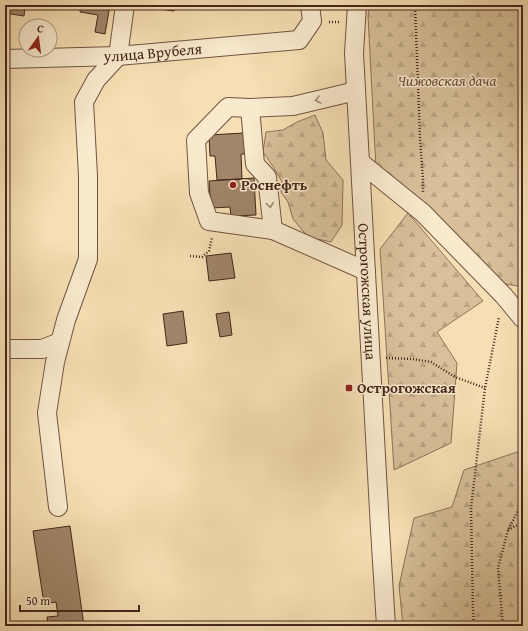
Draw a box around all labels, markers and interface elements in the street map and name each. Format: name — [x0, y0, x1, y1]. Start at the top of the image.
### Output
north arrow — [18, 18, 58, 58]
text: С — [35, 20, 45, 37]
street label: улица Врубеля — [102, 38, 203, 66]
park label: Чижовская дача — [398, 70, 497, 91]
one-way arrow — [315, 95, 322, 103]
place label: Роснефть — [241, 174, 308, 195]
marker: Роснефть — [228, 180, 238, 190]
one-way arrow — [266, 202, 275, 208]
street label: Острогожская улица — [353, 223, 382, 361]
place label: Острогожская — [357, 377, 456, 398]
marker: Острогожская — [344, 383, 354, 393]
scale bar — [20, 587, 139, 613]
text: 50 m — [26, 592, 50, 609]

